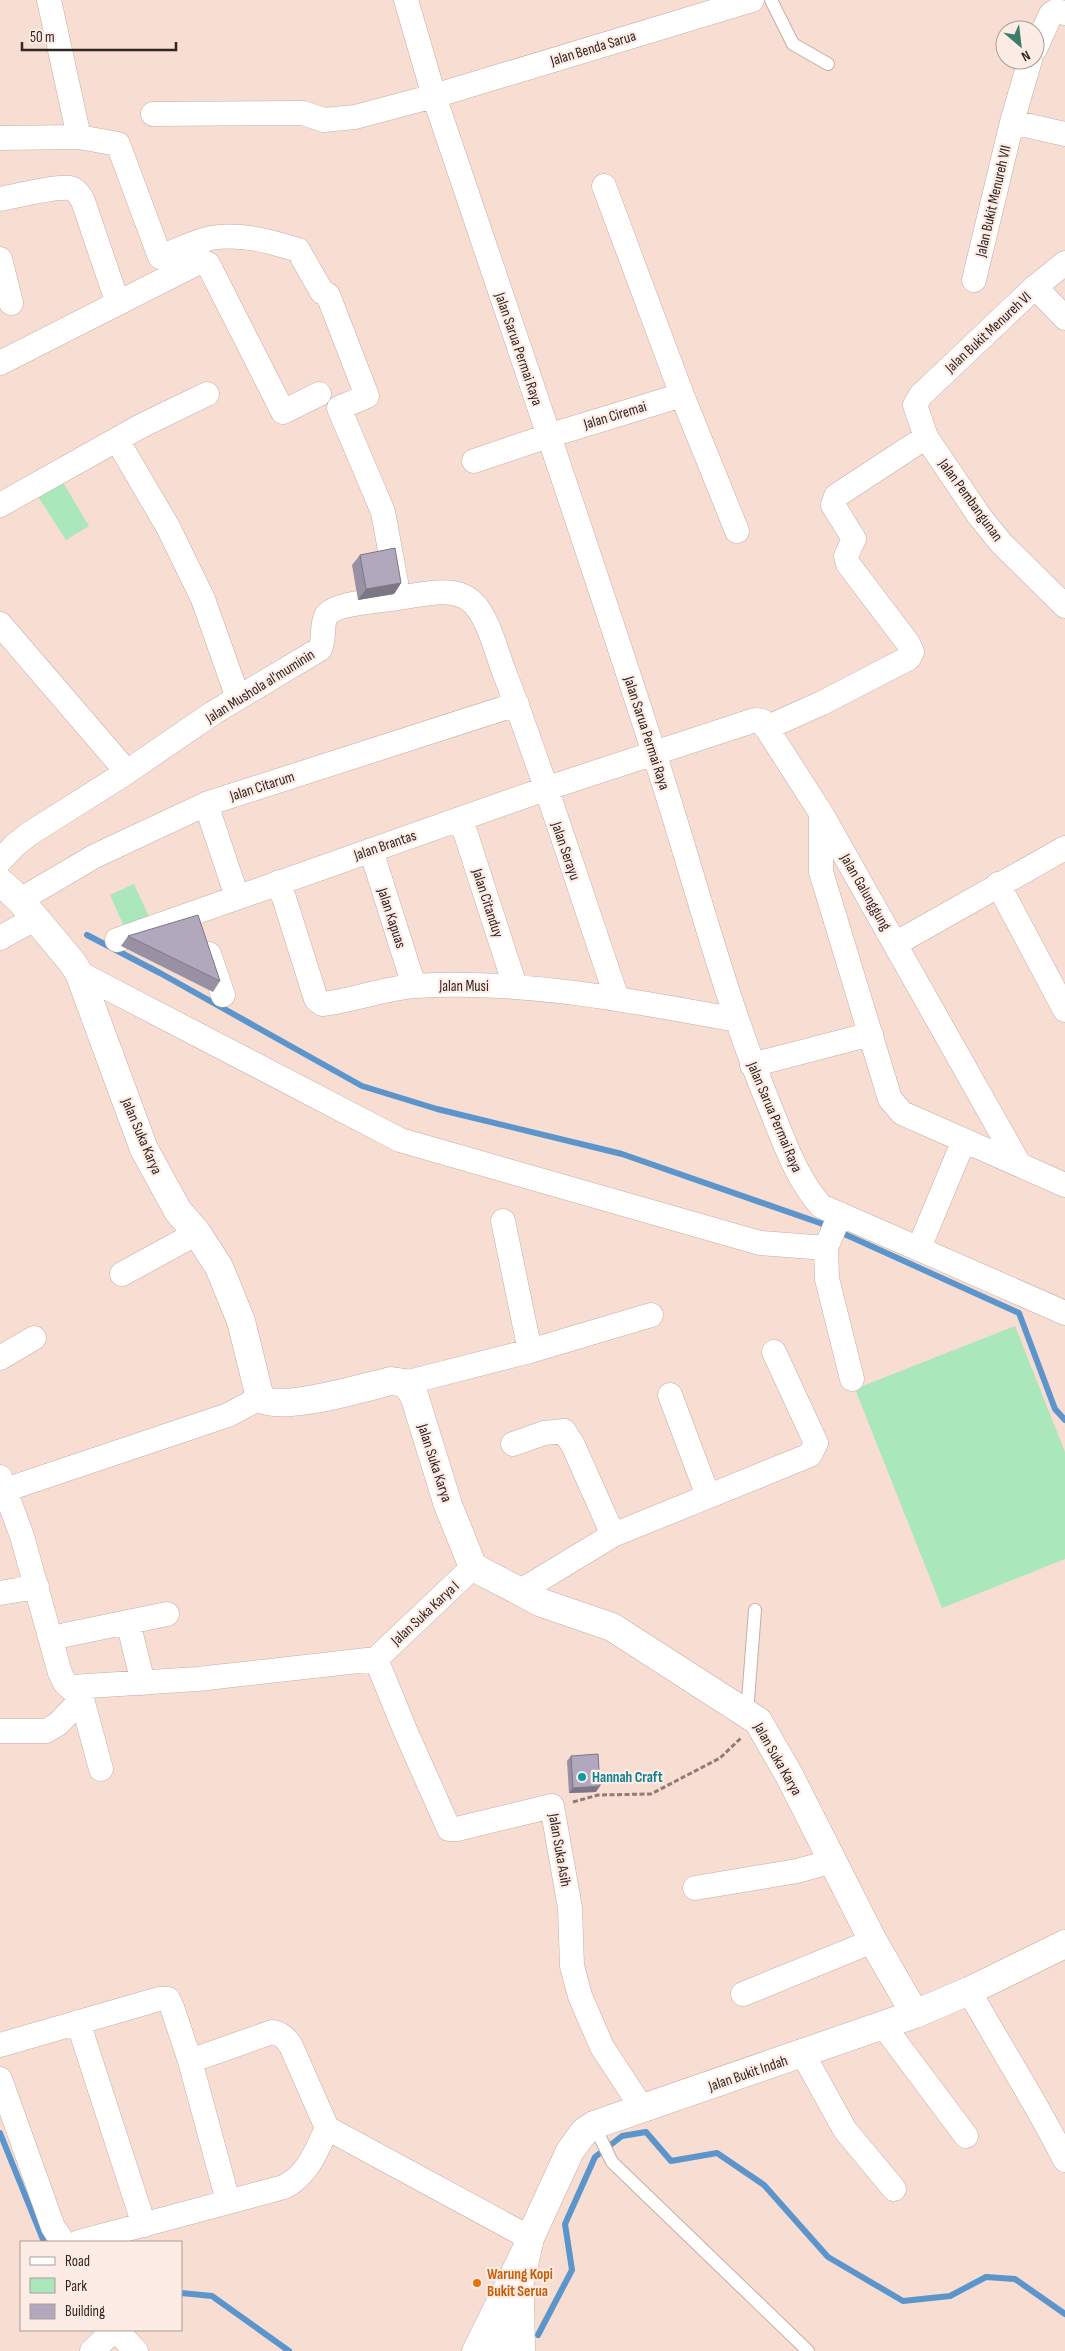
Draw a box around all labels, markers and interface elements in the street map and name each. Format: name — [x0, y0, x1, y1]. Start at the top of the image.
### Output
scale bar — [22, 20, 176, 52]
north arrow — [995, 20, 1045, 70]
street label: Jalan Benda Sarua — [547, 26, 638, 71]
text: 50 m — [30, 28, 55, 47]
text: N — [1019, 47, 1033, 65]
street label: Jalan Bukit Menureh VII — [971, 143, 1016, 260]
street label: Jalan Bukit Menureh VI — [941, 288, 1035, 378]
street label: Jalan Sarua Permai Raya — [490, 289, 547, 408]
street label: Jalan Ciremai — [581, 397, 649, 434]
street label: Jalan Pembangunan — [934, 454, 1007, 545]
street label: Jalan Mushola al'muminin — [201, 645, 318, 728]
street label: Jalan Sarua Permai Raya — [619, 673, 674, 792]
street label: Jalan Citarum — [227, 767, 297, 806]
street label: Jalan Serayu — [546, 819, 584, 883]
street label: Jalan Brantas — [350, 826, 419, 865]
street label: Jalan Galunggung — [835, 850, 895, 934]
street label: Jalan Citanduy — [467, 865, 508, 940]
street label: Jalan Kapuas — [373, 885, 410, 951]
street label: Jalan Musi — [438, 977, 489, 996]
street label: Jalan Sarua Permai Raya — [742, 1058, 806, 1175]
street label: Jalan Suka Karya — [117, 1094, 166, 1177]
street label: Jalan Suka Karya — [413, 1421, 456, 1505]
street label: Jalan Suka Karya I — [387, 1577, 463, 1650]
street label: Jalan Suka Karya — [749, 1719, 806, 1799]
place label: Hannah Craft — [592, 1768, 663, 1787]
marker: Hannah Craft — [576, 1771, 588, 1783]
street label: Jalan Suka Asih — [544, 1811, 575, 1888]
street label: Jalan Bukit Indah — [705, 2051, 790, 2096]
legend — [20, 2241, 182, 2331]
text: Road — [65, 2252, 90, 2271]
place label: Warung Kopi Bukit Serua — [487, 2265, 553, 2301]
text: Park — [65, 2277, 87, 2296]
marker: Warung Kopi Bukit Serua — [471, 2277, 483, 2289]
text: Building — [65, 2302, 105, 2321]

